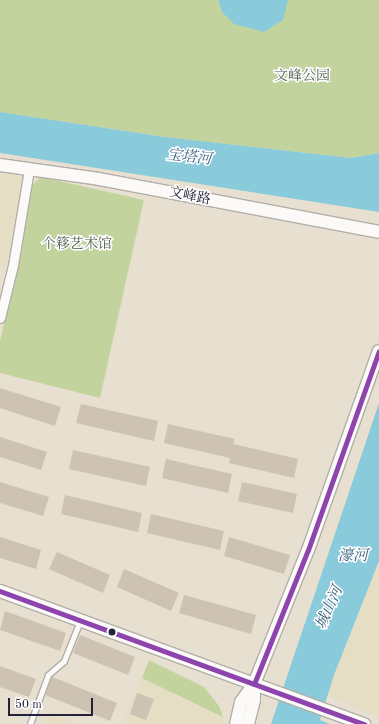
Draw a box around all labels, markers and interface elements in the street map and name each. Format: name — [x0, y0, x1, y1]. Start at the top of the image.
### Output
park label: 文峰公园 — [274, 68, 330, 84]
water label: 宝塔河 — [166, 147, 212, 169]
street label: 文峰路 — [168, 184, 212, 208]
park label: 个簃艺术馆 — [42, 236, 112, 252]
water label: 濠河 — [338, 548, 368, 566]
water label: 城山河 — [313, 584, 347, 632]
unlabelled marker — [107, 627, 117, 637]
scale bar — [10, 690, 95, 716]
text: 50 m — [15, 699, 42, 711]

